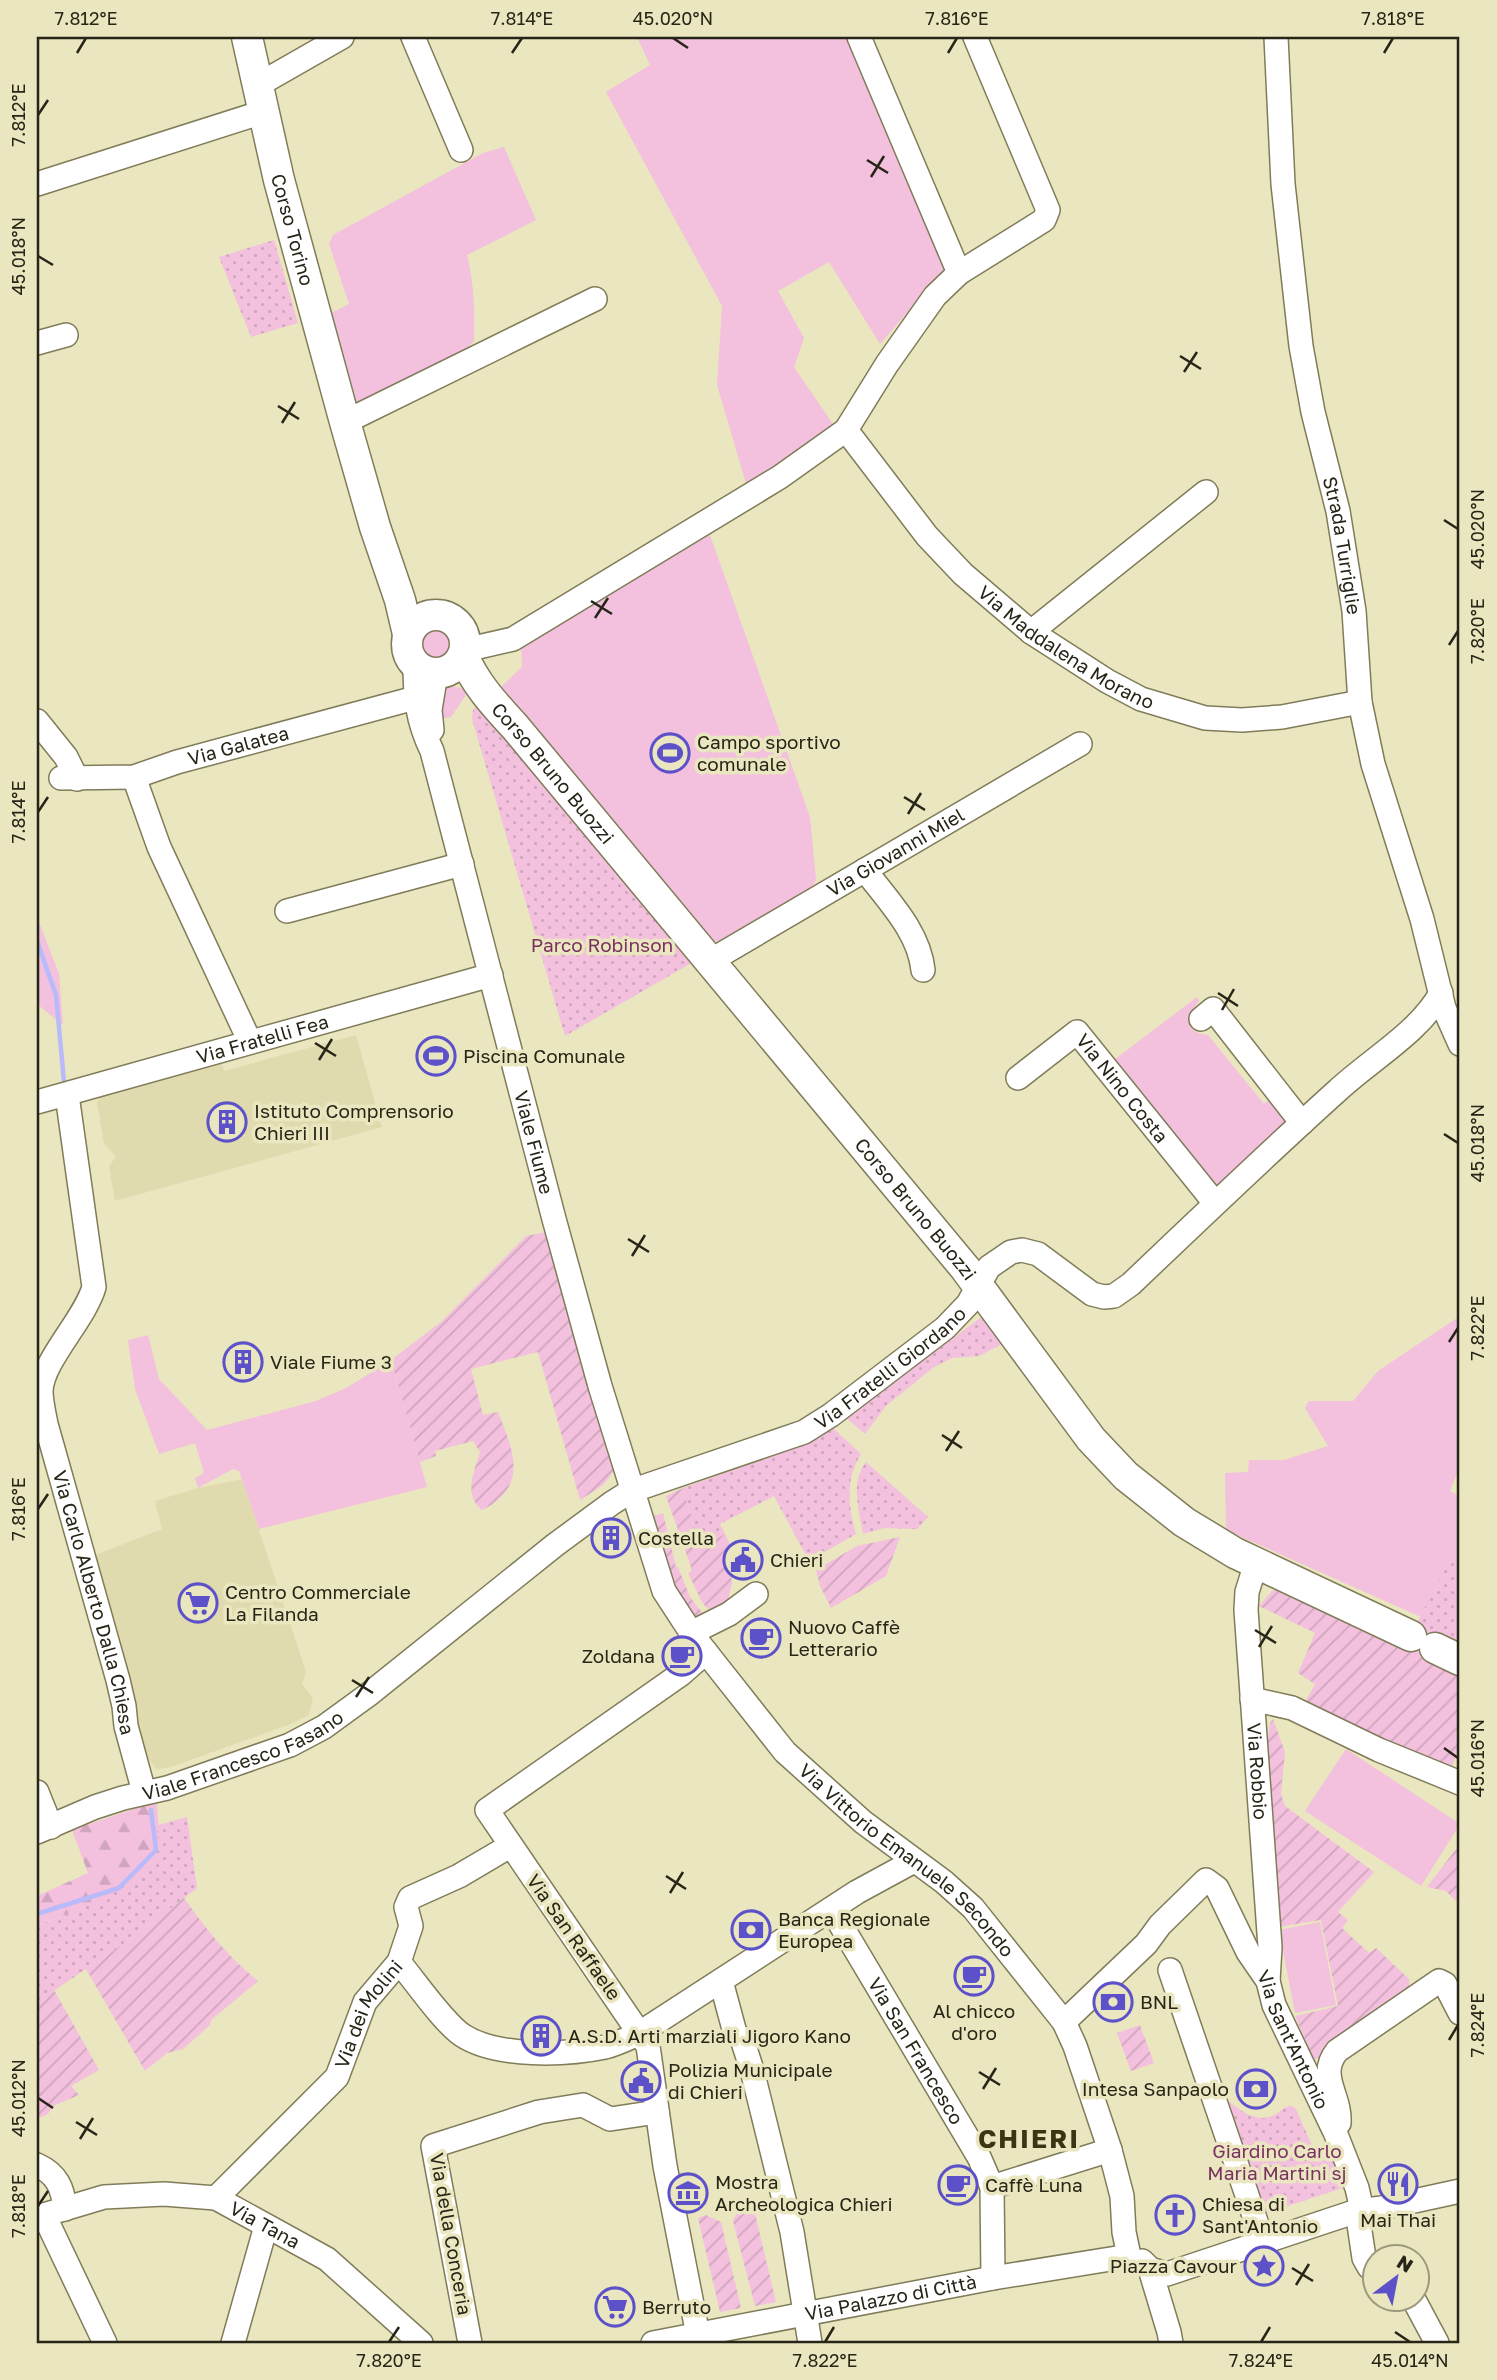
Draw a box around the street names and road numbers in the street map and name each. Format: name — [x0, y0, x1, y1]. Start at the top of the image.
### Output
street label: Corso Torino — [267, 171, 319, 288]
street label: Strada Turriglie — [1319, 474, 1366, 616]
street label: Via Maddalena Morano — [974, 580, 1157, 713]
street label: Corso Bruno Buozzi — [487, 697, 619, 848]
street label: Via Galatea — [185, 720, 291, 770]
street label: Via Giovanni Miel — [822, 803, 968, 901]
street label: Via Fratelli Fea — [194, 1009, 331, 1068]
street label: Via Nino Costa — [1072, 1029, 1174, 1147]
street label: Viale Fiume — [510, 1088, 559, 1196]
street label: Corso Bruno Buozzi — [850, 1133, 982, 1284]
street label: Via Fratelli Giordano — [810, 1302, 970, 1434]
street label: Via Carlo Alberto Dalla Chiesa — [49, 1468, 140, 1737]
street label: Viale Francesco Fasano — [140, 1705, 347, 1804]
street label: Via Robbio — [1243, 1722, 1273, 1821]
street label: Via Vittorio Emanuele Secondo — [795, 1758, 1019, 1961]
street label: Via San Raffaele — [522, 1869, 626, 2004]
street label: Via dei Molini — [329, 1955, 407, 2071]
street label: Via Sant'Antonio — [1253, 1965, 1334, 2113]
street label: Via San Francesco — [864, 1973, 969, 2128]
street label: Via della Conceria — [426, 2151, 477, 2317]
street label: Via Tana — [226, 2196, 304, 2253]
street label: Via Palazzo di Città — [803, 2269, 978, 2325]

